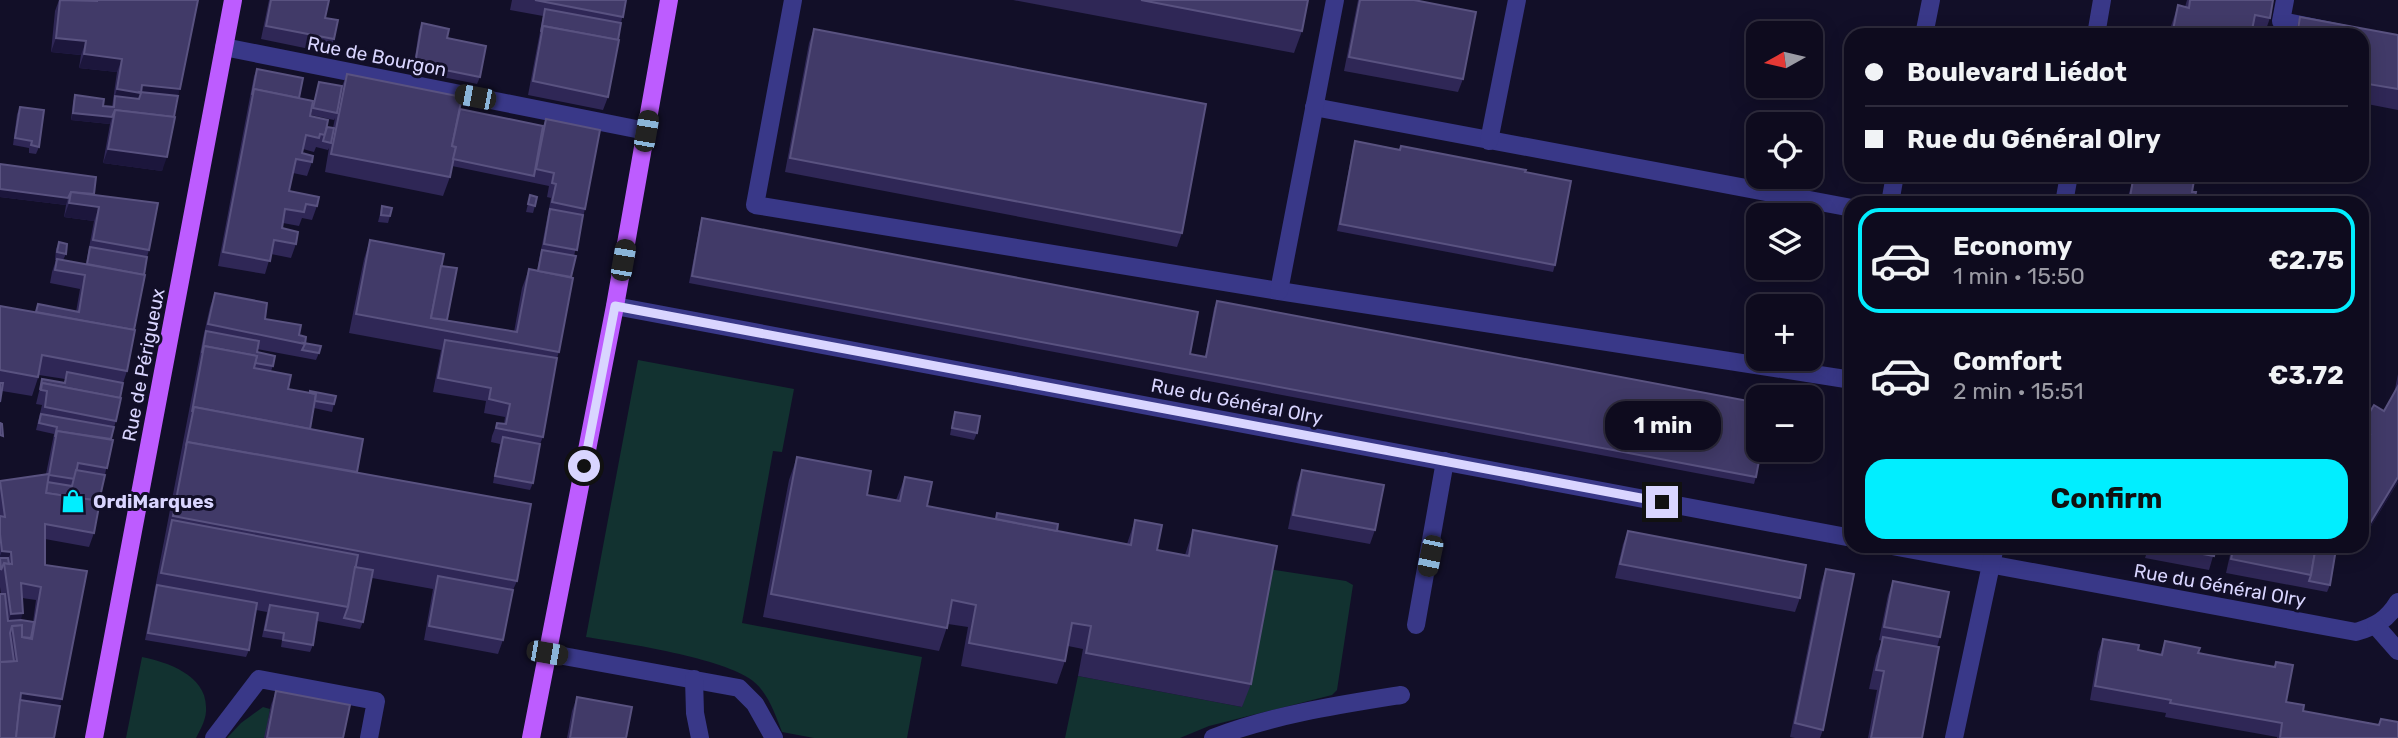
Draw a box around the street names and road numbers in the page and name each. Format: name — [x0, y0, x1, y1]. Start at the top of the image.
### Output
street label: Rue de Bourgon — [305, 32, 449, 81]
street label: Rue de Périgueux — [117, 287, 170, 444]
street label: Rue du Général Olry — [1149, 374, 1325, 429]
street label: Rue du Général Olry — [2132, 559, 2308, 612]

